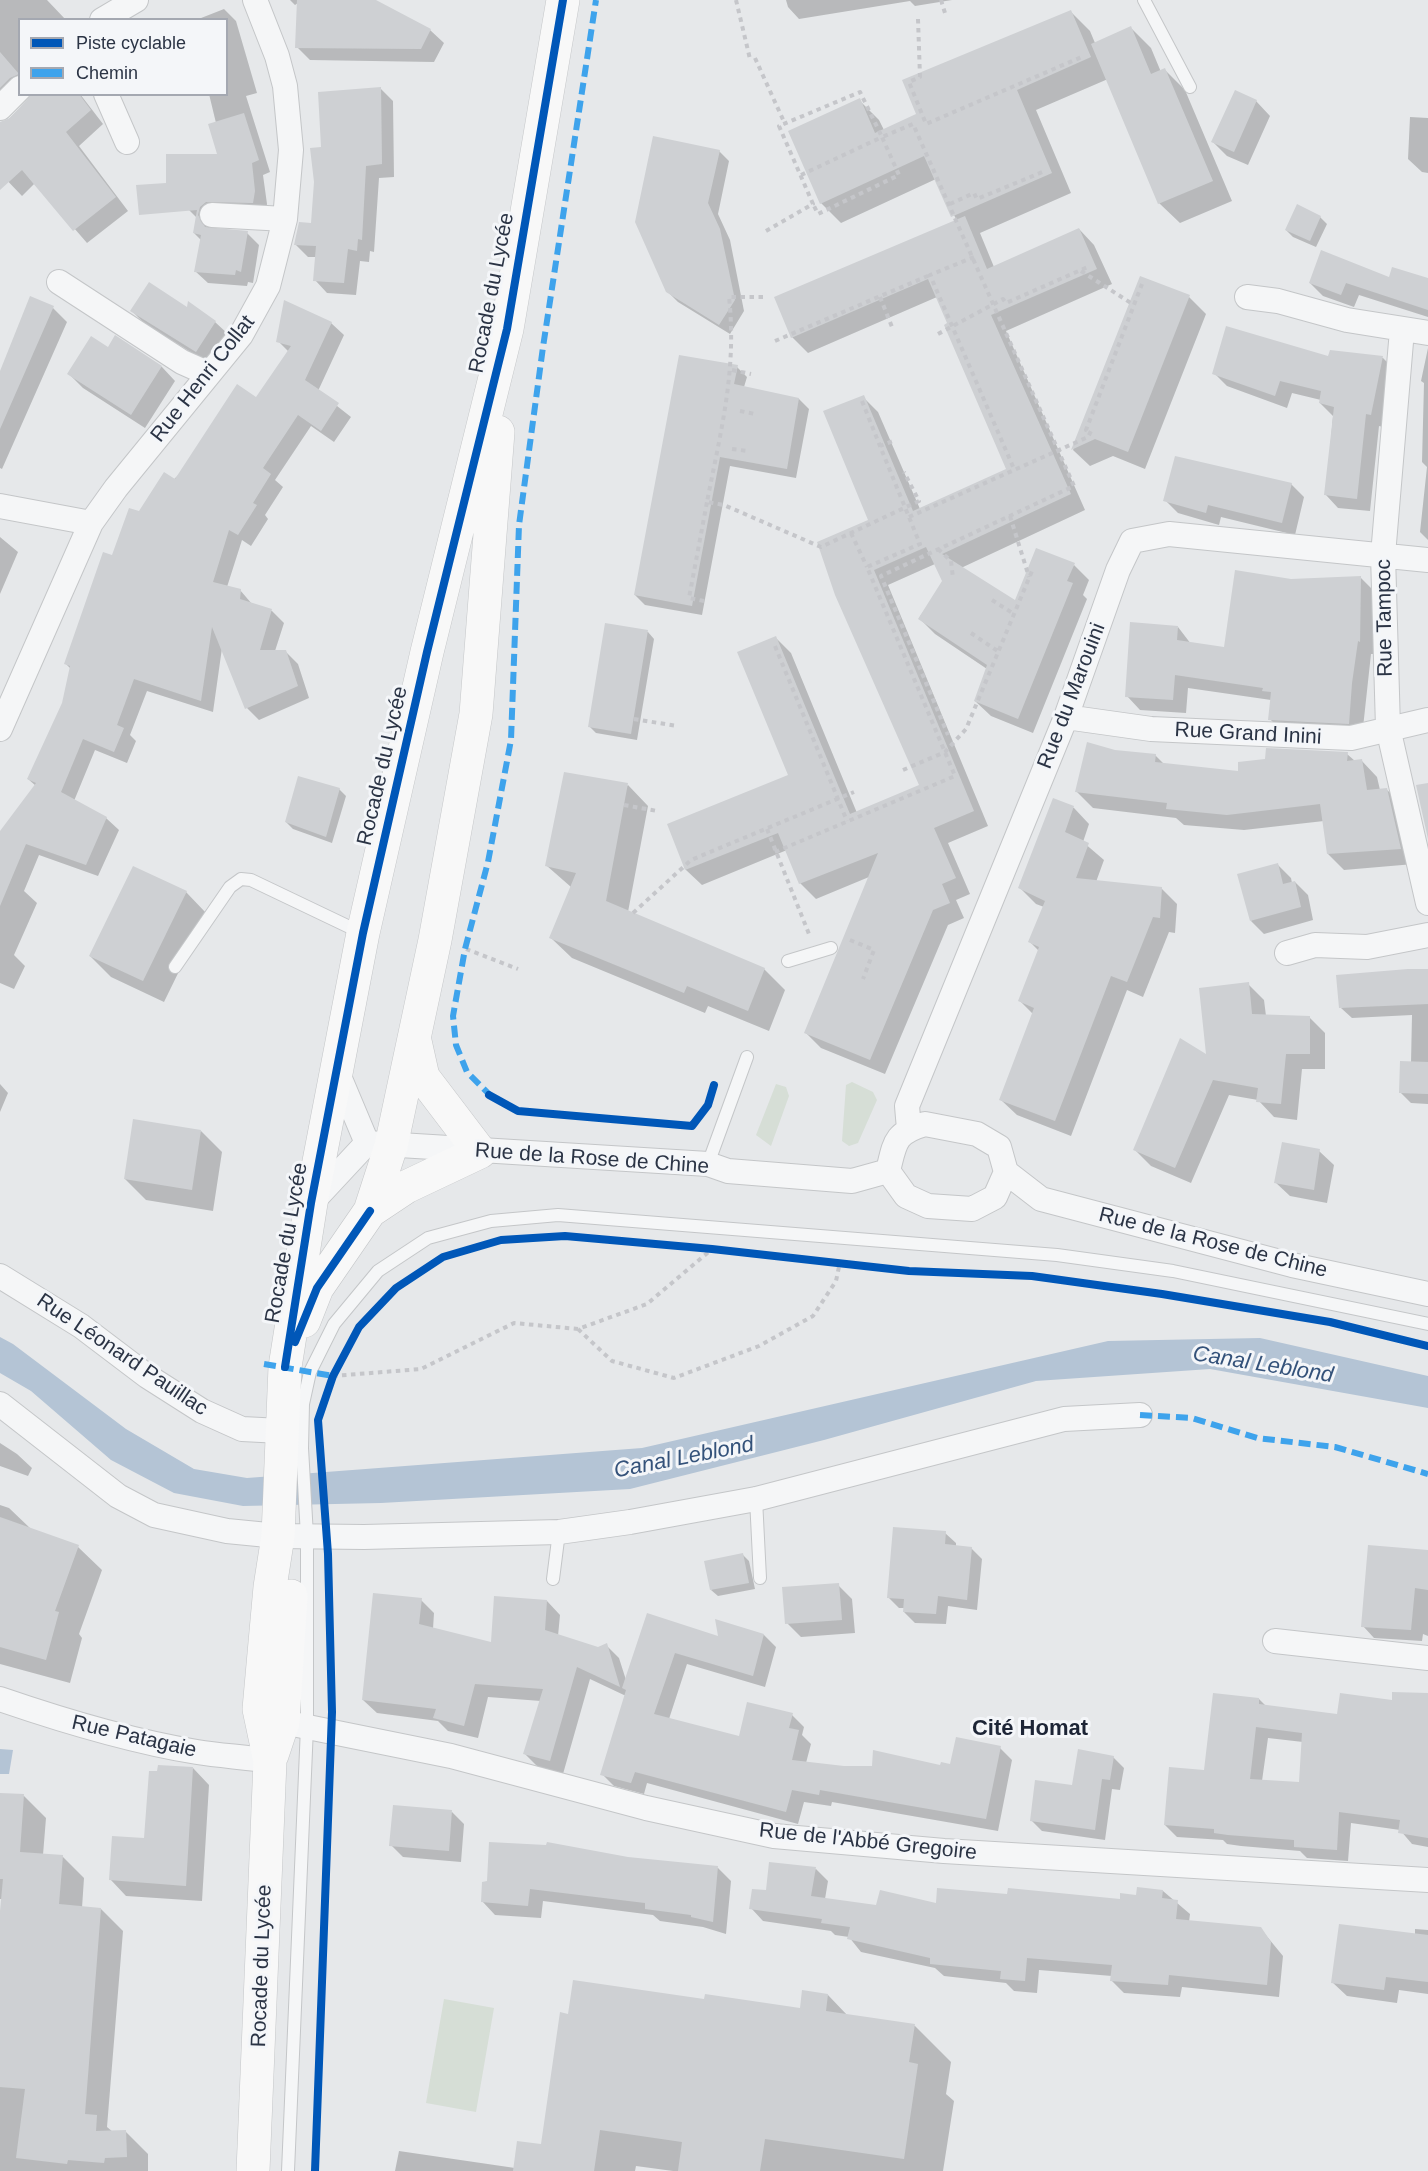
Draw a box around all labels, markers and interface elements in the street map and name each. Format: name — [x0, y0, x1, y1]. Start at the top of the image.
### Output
legend — [18, 18, 228, 96]
text: Piste cyclable — [76, 33, 186, 53]
text: Chemin — [76, 63, 138, 83]
street label: Rocade du Lycée — [464, 211, 520, 375]
street label: Rue Henri Collat — [146, 311, 260, 447]
street label: Rue Tampoc — [1371, 559, 1399, 677]
street label: Rue du Marouini — [1033, 620, 1111, 772]
street label: Rocade du Lycée — [352, 684, 414, 848]
street label: Rue Grand Inini — [1174, 718, 1322, 750]
street label: Rue de la Rose de Chine — [474, 1138, 710, 1180]
street label: Rocade du Lycée — [260, 1161, 314, 1325]
street label: Rue de la Rose de Chine — [1096, 1202, 1330, 1284]
street label: Rue Léonard Pauillac — [32, 1288, 212, 1422]
water label: Canal Leblond — [1191, 1341, 1335, 1389]
water label: Canal Leblond — [612, 1432, 756, 1484]
street label: Rue Patagaie — [69, 1710, 199, 1764]
district label: Cité Homat — [972, 1716, 1088, 1742]
street label: Rue de l'Abbé Gregoire — [758, 1818, 978, 1866]
street label: Rocade du Lycée — [247, 1884, 277, 2048]

